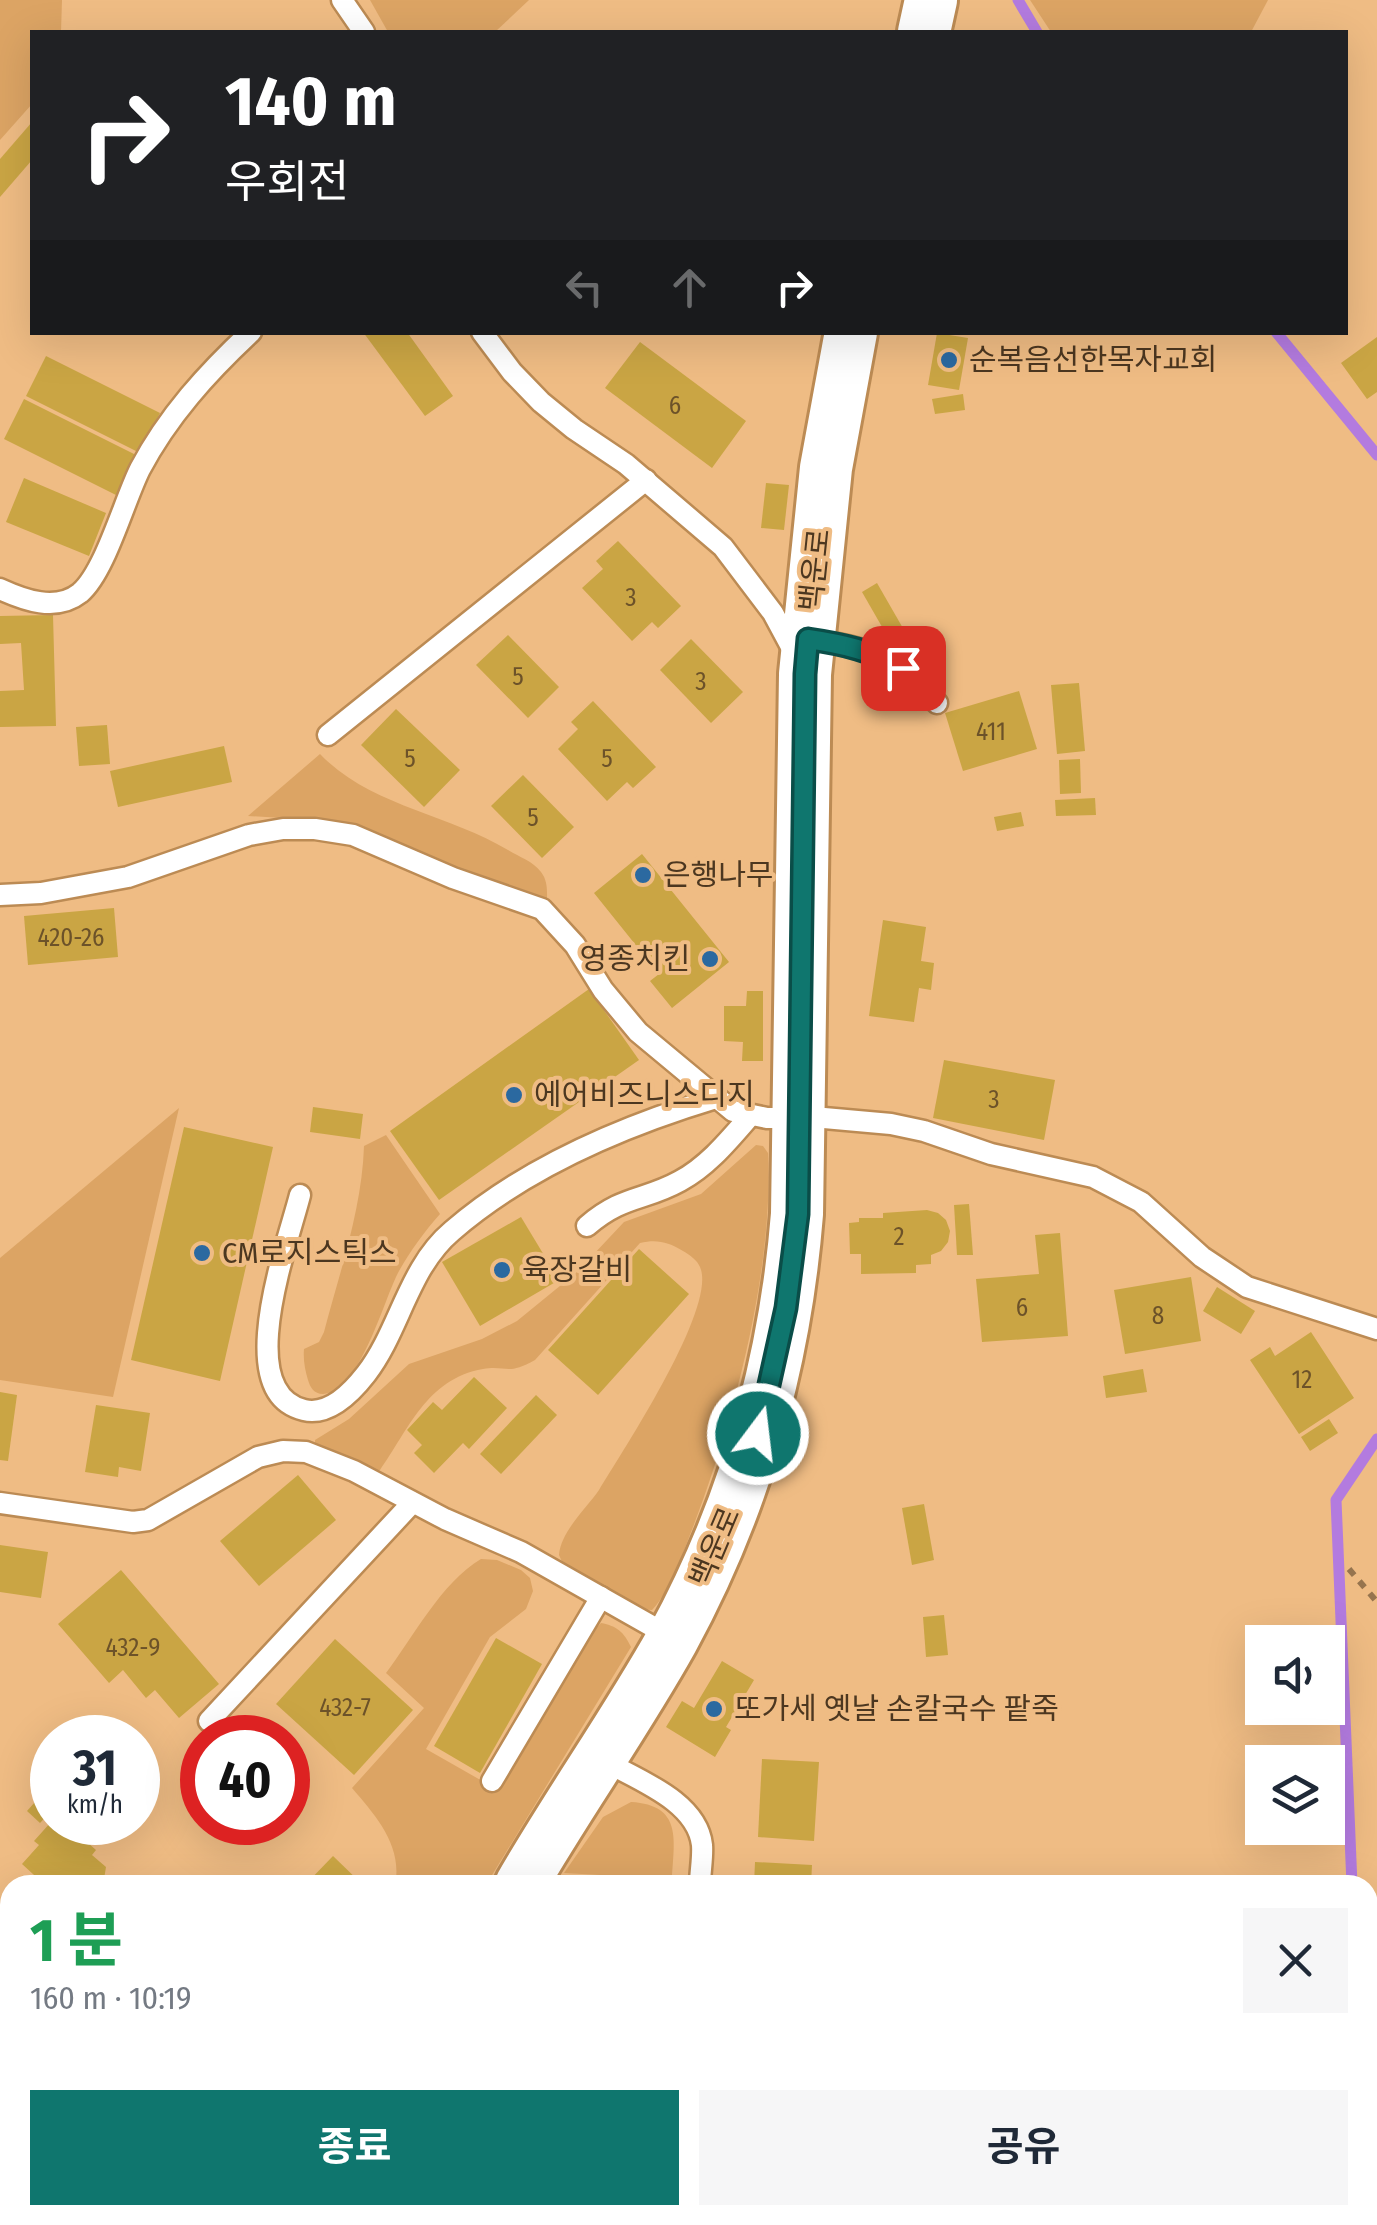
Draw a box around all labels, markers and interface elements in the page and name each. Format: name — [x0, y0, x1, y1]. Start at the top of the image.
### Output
text: 140 m — [225, 60, 397, 144]
icon: right — [60, 70, 190, 200]
text: 우회전 — [225, 155, 349, 209]
icon: left — [557, 260, 612, 315]
icon: ahead — [662, 260, 717, 315]
icon: right — [767, 260, 822, 315]
place label: 순복음선한목자교회 — [969, 342, 1217, 378]
marker: 순복음선한목자교회 — [938, 349, 960, 371]
house number: 6 — [669, 391, 681, 421]
street label: 백운로 — [793, 527, 837, 613]
house number: 3 — [625, 583, 637, 613]
pin — [861, 626, 946, 711]
icon: arrive — [876, 641, 931, 696]
house number: 5 — [512, 662, 524, 692]
house number: 3 — [695, 667, 707, 697]
house number: 411 — [976, 717, 1006, 747]
house number: 5 — [404, 744, 416, 774]
house number: 5 — [601, 744, 613, 774]
house number: 5 — [527, 803, 539, 833]
place label: 은행나무 — [663, 857, 773, 893]
marker: 은행나무 — [632, 864, 654, 886]
house number: 420-26 — [38, 923, 104, 953]
place label: 영종치킨 — [580, 941, 690, 977]
marker: 영종치킨 — [699, 948, 721, 970]
place label: 에어비즈니스디지 — [534, 1077, 755, 1113]
marker: 에어비즈니스디지 — [503, 1084, 525, 1106]
house number: 3 — [988, 1085, 1000, 1115]
house number: 2 — [893, 1222, 905, 1252]
place label: CM로지스틱스 — [222, 1235, 396, 1271]
marker: CM로지스틱스 — [191, 1242, 213, 1264]
place label: 육장갈비 — [522, 1252, 632, 1288]
marker: 육장갈비 — [491, 1259, 513, 1281]
house number: 6 — [1016, 1293, 1028, 1323]
house number: 8 — [1152, 1301, 1164, 1331]
house number: 12 — [1292, 1365, 1312, 1395]
position arrow — [706, 1382, 810, 1486]
street label: 백운로 — [682, 1502, 748, 1592]
map controls — [1245, 1625, 1345, 1845]
button: sound — [1245, 1625, 1345, 1725]
house number: 432-9 — [106, 1633, 160, 1663]
place label: 또가세 옛날 손칼국수 팥죽 — [734, 1691, 1059, 1727]
house number: 432-7 — [319, 1693, 371, 1723]
marker: 또가세 옛날 손칼국수 팥죽 — [703, 1698, 725, 1720]
speed limit sign: 40 — [180, 1715, 310, 1845]
text: 31 — [73, 1738, 117, 1798]
button: layers — [1245, 1745, 1345, 1845]
text: km/h — [67, 1790, 123, 1820]
text: 1 분 — [30, 1905, 123, 1977]
button: close — [1243, 1908, 1348, 2013]
text: 160 m · 10:19 — [30, 1979, 192, 2017]
button: 종료 — [30, 2090, 679, 2205]
button: 공유 — [699, 2090, 1348, 2205]

